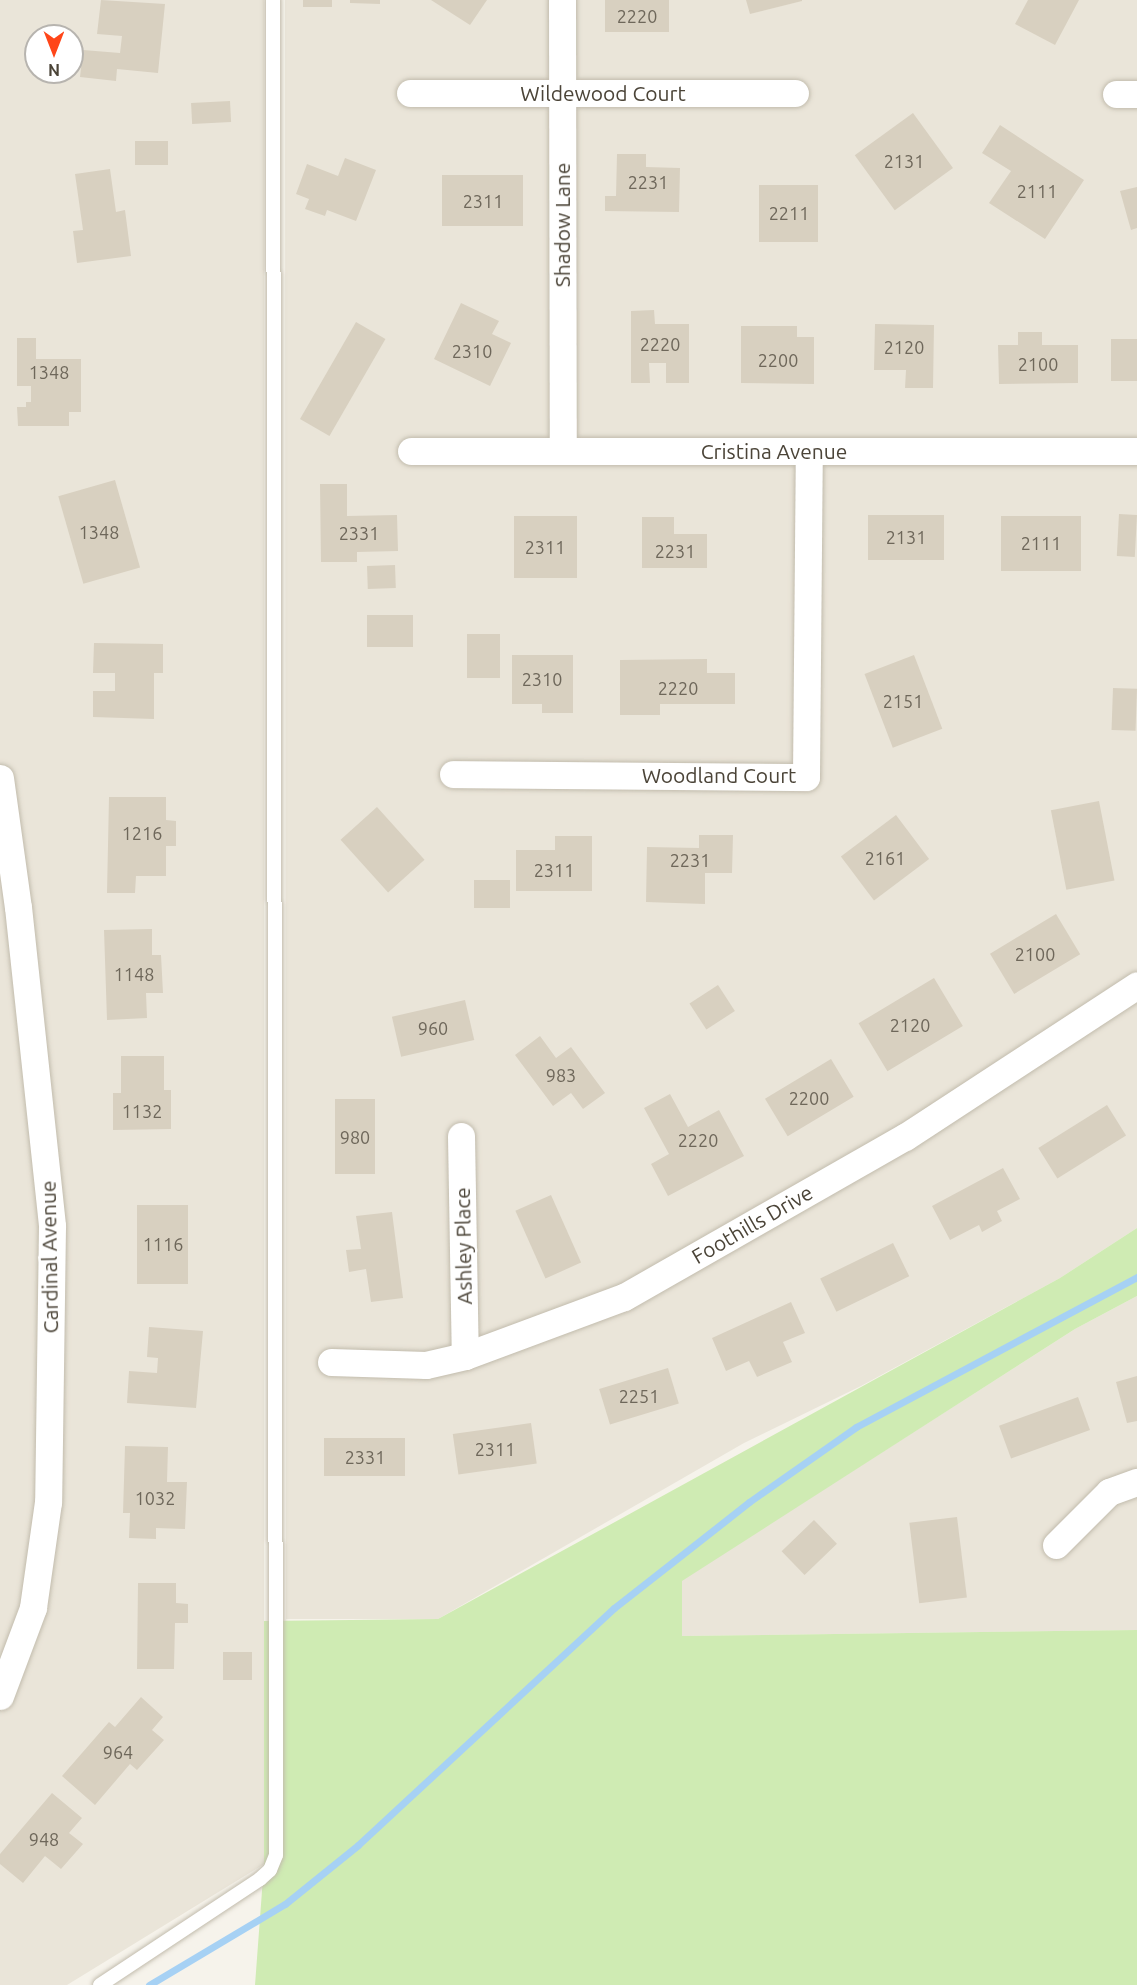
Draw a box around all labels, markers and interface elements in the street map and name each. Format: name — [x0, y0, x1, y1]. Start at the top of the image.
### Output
house number: 2220 — [617, 5, 657, 27]
north arrow — [24, 24, 84, 84]
text: N — [48, 61, 60, 79]
street label: Wildewood Court — [520, 80, 686, 106]
house number: 2131 — [884, 150, 924, 172]
street label: Shadow Lane — [549, 163, 575, 287]
house number: 2231 — [628, 171, 668, 193]
house number: 2111 — [1017, 180, 1057, 202]
house number: 2311 — [463, 190, 503, 212]
house number: 2211 — [769, 202, 809, 224]
house number: 2220 — [640, 333, 680, 355]
house number: 2120 — [884, 336, 924, 358]
house number: 2310 — [452, 340, 492, 362]
house number: 2200 — [758, 349, 798, 371]
house number: 2100 — [1018, 353, 1058, 375]
house number: 1348 — [29, 361, 69, 383]
street label: Cristina Avenue — [701, 438, 847, 464]
house number: 1348 — [79, 521, 119, 543]
house number: 2331 — [339, 522, 379, 544]
house number: 2131 — [886, 526, 926, 548]
house number: 2111 — [1021, 532, 1061, 554]
house number: 2311 — [525, 536, 565, 558]
house number: 2231 — [655, 540, 695, 562]
house number: 2310 — [522, 668, 562, 690]
house number: 2220 — [658, 677, 698, 699]
house number: 2151 — [883, 690, 923, 712]
street label: Woodland Court — [642, 762, 796, 788]
house number: 1216 — [122, 822, 162, 844]
house number: 2161 — [865, 847, 905, 869]
house number: 2231 — [670, 849, 710, 871]
house number: 2311 — [534, 859, 574, 881]
house number: 2100 — [1015, 943, 1055, 965]
house number: 1148 — [114, 963, 154, 985]
house number: 2120 — [890, 1014, 930, 1036]
house number: 960 — [418, 1017, 448, 1039]
house number: 983 — [546, 1064, 576, 1086]
house number: 2200 — [789, 1087, 829, 1109]
house number: 1132 — [122, 1100, 162, 1122]
house number: 980 — [340, 1126, 370, 1148]
house number: 2220 — [678, 1129, 718, 1151]
street label: Foothills Drive — [687, 1179, 817, 1269]
street label: Cardinal Avenue — [35, 1180, 63, 1334]
street label: Ashley Place — [449, 1187, 477, 1305]
house number: 1116 — [143, 1233, 183, 1255]
house number: 2251 — [619, 1385, 659, 1407]
house number: 2311 — [475, 1438, 515, 1460]
house number: 2331 — [345, 1446, 385, 1468]
house number: 1032 — [135, 1487, 175, 1509]
house number: 964 — [103, 1741, 133, 1763]
house number: 948 — [29, 1828, 59, 1850]

